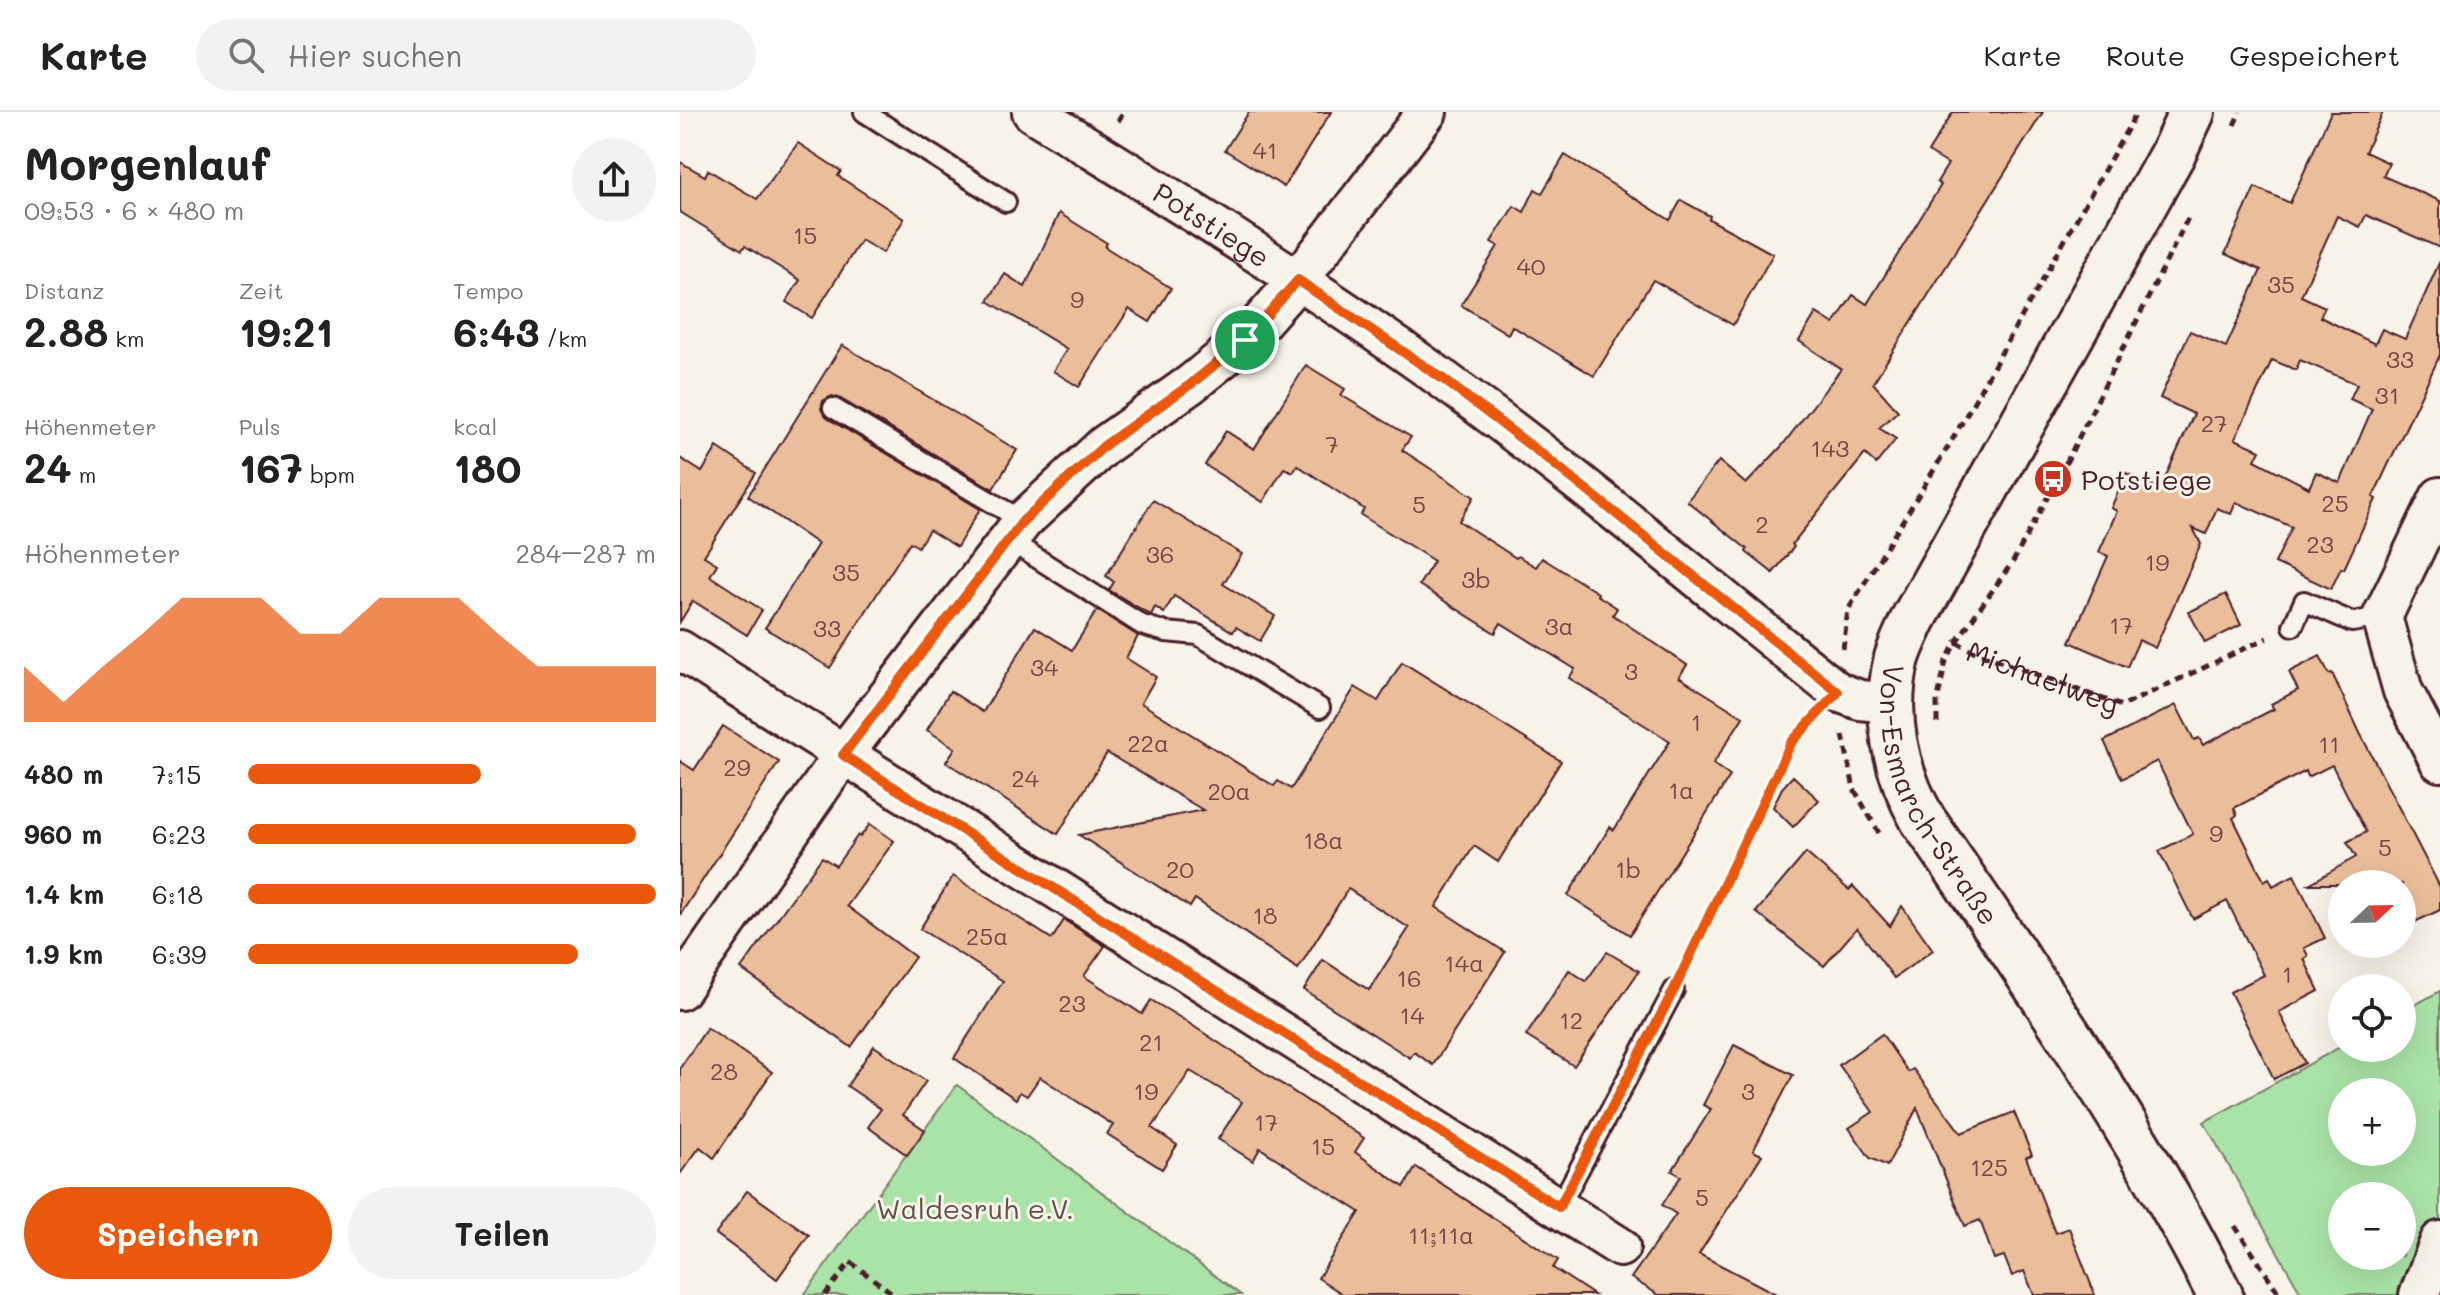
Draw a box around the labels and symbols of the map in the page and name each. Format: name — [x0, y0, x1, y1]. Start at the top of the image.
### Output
house number: 41 — [1253, 134, 1277, 165]
street label: Potstiege — [1147, 174, 1277, 275]
house number: 15 — [793, 219, 817, 250]
house number: 40 — [1517, 250, 1546, 281]
house number: 35 — [2267, 268, 2295, 299]
house number: 9 — [1070, 283, 1084, 314]
pin — [1211, 306, 1279, 374]
house number: 33 — [2386, 343, 2414, 374]
house number: 31 — [2375, 379, 2399, 410]
house number: 27 — [2201, 407, 2227, 438]
house number: 7 — [1325, 428, 1339, 459]
house number: 143 — [1811, 432, 1849, 463]
bus stop icon: Potstiege — [2032, 458, 2074, 500]
place label: Potstiege — [2081, 461, 2212, 497]
house number: 25 — [2321, 487, 2349, 518]
house number: 5 — [1412, 488, 1426, 519]
house number: 2 — [1755, 508, 1769, 539]
house number: 23 — [2306, 528, 2334, 559]
house number: 36 — [1146, 538, 1174, 569]
house number: 19 — [2145, 546, 2169, 577]
house number: 35 — [832, 556, 860, 587]
house number: 3b — [1461, 563, 1491, 594]
house number: 17 — [2109, 609, 2133, 640]
house number: 3a — [1544, 610, 1574, 641]
house number: 33 — [813, 612, 841, 643]
street label: Michaelweg — [1962, 632, 2125, 722]
house number: 34 — [1030, 651, 1058, 682]
house number: 3 — [1624, 655, 1638, 686]
street label: Von-Esmarch-Straße — [1873, 662, 2008, 932]
house number: 1 — [1691, 706, 1701, 737]
house number: 22a — [1127, 727, 1169, 758]
house number: 11 — [2318, 728, 2340, 759]
house number: 29 — [723, 751, 751, 782]
house number: 24 — [1011, 762, 1039, 793]
house number: 1a — [1668, 774, 1694, 805]
house number: 20a — [1207, 775, 1251, 806]
house number: 9 — [2209, 817, 2223, 848]
house number: 18a — [1303, 824, 1343, 855]
house number: 5 — [2378, 831, 2392, 862]
house number: 20 — [1166, 853, 1194, 884]
house number: 1b — [1615, 853, 1641, 884]
north arrow — [2328, 870, 2416, 958]
house number: 18 — [1252, 899, 1278, 930]
house number: 25a — [966, 920, 1008, 951]
house number: 14a — [1444, 947, 1484, 978]
house number: 1 — [2282, 958, 2292, 989]
house number: 16 — [1396, 962, 1422, 993]
house number: 23 — [1058, 987, 1086, 1018]
house number: 14 — [1400, 999, 1424, 1030]
house number: 12 — [1559, 1004, 1583, 1035]
house number: 21 — [1139, 1026, 1163, 1057]
house number: 28 — [710, 1055, 738, 1086]
house number: 19 — [1134, 1075, 1158, 1106]
house number: 3 — [1741, 1075, 1755, 1106]
house number: 17 — [1254, 1106, 1278, 1137]
house number: 15 — [1311, 1130, 1335, 1161]
house number: 125 — [1970, 1151, 2008, 1182]
house number: 5 — [1695, 1181, 1709, 1212]
park label: Waldesruh e.V. — [876, 1190, 1074, 1226]
house number: 11;11a — [1408, 1219, 1474, 1250]

